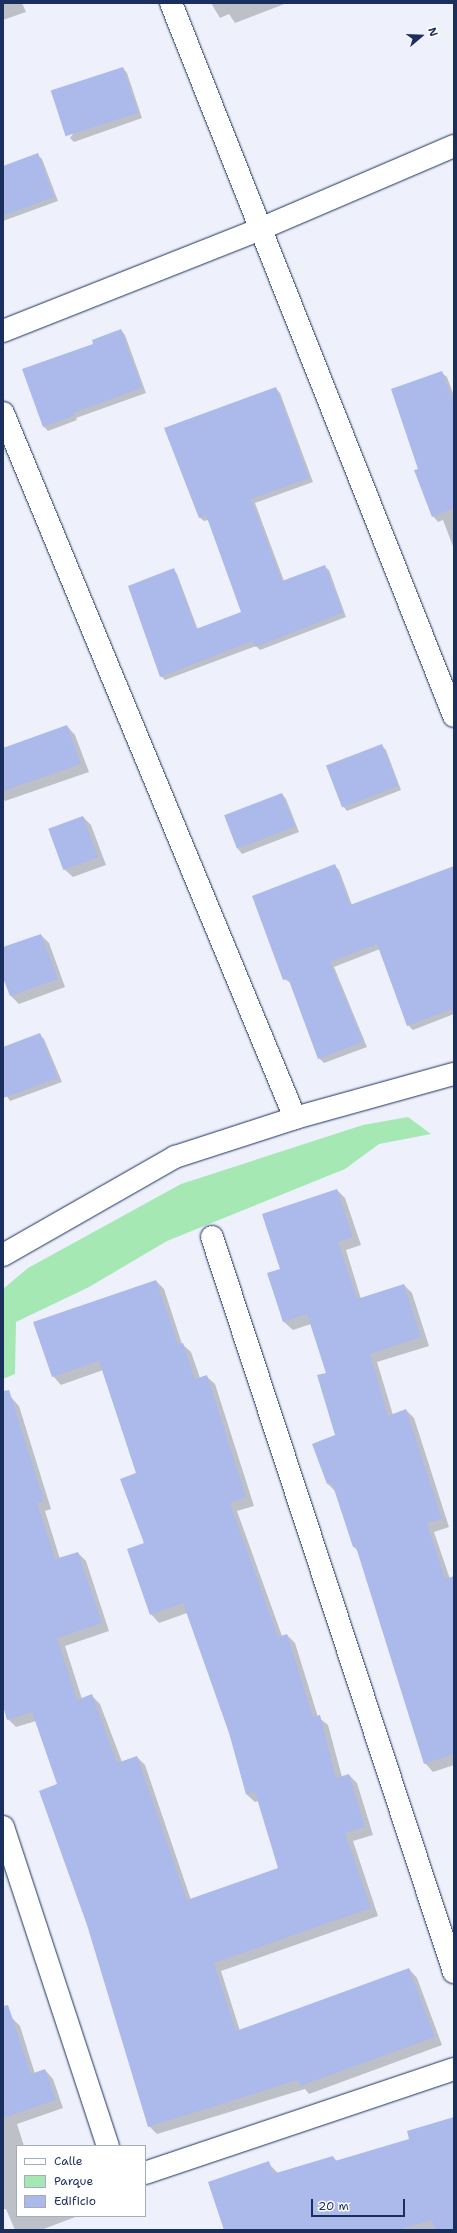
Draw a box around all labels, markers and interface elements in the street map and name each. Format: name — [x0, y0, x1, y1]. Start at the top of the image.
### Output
north arrow — [401, 16, 441, 56]
text: N — [424, 25, 441, 38]
legend — [16, 2145, 146, 2217]
text: Calle — [54, 2153, 83, 2169]
text: Parque — [54, 2173, 93, 2189]
scale bar — [313, 2191, 407, 2217]
text: Edificio — [54, 2193, 96, 2209]
text: 20 m — [318, 2198, 349, 2214]

